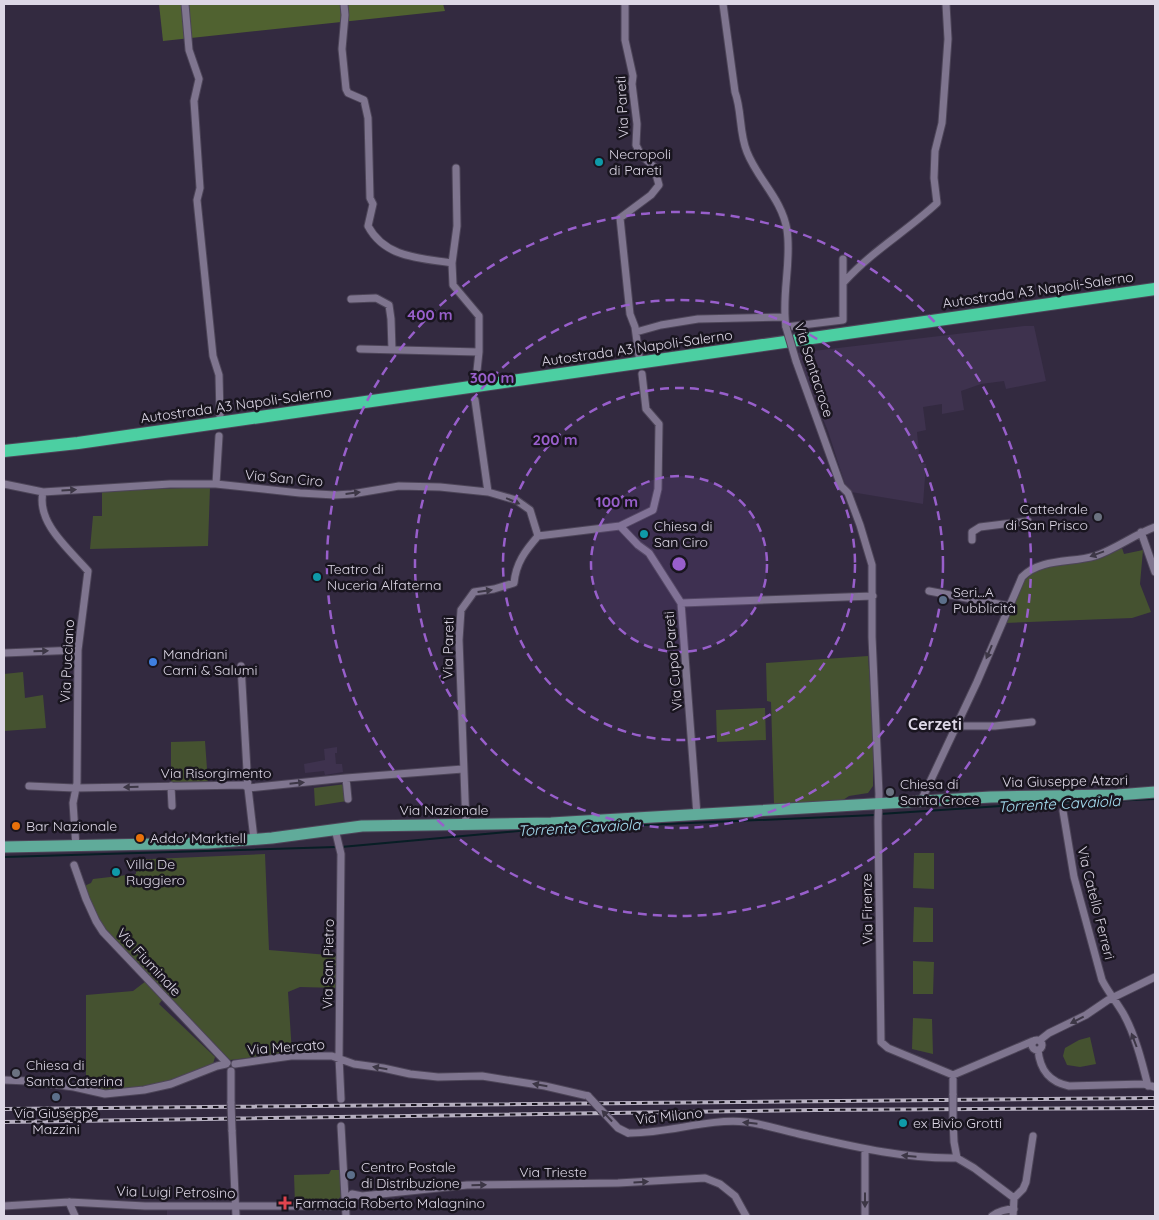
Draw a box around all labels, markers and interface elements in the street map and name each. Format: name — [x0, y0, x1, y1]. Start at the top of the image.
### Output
street label: Via Pareti — [611, 76, 633, 138]
place label: Necropoli di Pareti — [609, 145, 671, 179]
marker: Necropoli di Pareti — [593, 156, 605, 168]
street label: Autostrada A3 Napoli-Salerno — [941, 268, 1135, 312]
text: 400 m — [407, 305, 453, 324]
street label: Via Santacroce — [790, 320, 838, 420]
street label: Autostrada A3 Napoli-Salerno — [540, 326, 734, 370]
text: 300 m — [470, 368, 514, 387]
street label: Autostrada A3 Napoli-Salerno — [139, 383, 333, 427]
text: 200 m — [533, 430, 578, 449]
street label: Via San Ciro — [244, 466, 324, 490]
one-way arrow — [62, 486, 78, 494]
one-way arrow — [346, 489, 362, 497]
text: 100 m — [596, 492, 638, 511]
one-way arrow — [506, 497, 520, 505]
place label: Cattedrale di San Prisco — [1005, 500, 1088, 534]
marker: Cattedrale di San Prisco — [1092, 511, 1104, 523]
place label: Chiesa di San Ciro — [654, 517, 712, 551]
marker: Chiesa di San Ciro — [638, 528, 650, 540]
one-way arrow — [1090, 551, 1105, 558]
centre of rings — [670, 555, 688, 573]
place label: Teatro di Nuceria Alfaterna — [327, 560, 441, 594]
marker: Teatro di Nuceria Alfaterna — [311, 571, 323, 583]
place label: Seri...A Pubblicità — [953, 583, 1016, 617]
one-way arrow — [477, 586, 493, 594]
marker: Seri...A Pubblicità — [937, 594, 949, 606]
street label: Via Cupa Pareti — [660, 610, 686, 712]
street label: Via Pareti — [438, 617, 458, 679]
street label: Via Pucciano — [56, 619, 78, 703]
place label: Mandriani Carni & Salumi — [163, 645, 258, 679]
one-way arrow — [985, 645, 993, 659]
one-way arrow — [33, 647, 49, 655]
marker: Mandriani Carni & Salumi — [147, 656, 159, 668]
district label: Cerzeti — [908, 714, 962, 734]
street label: Via Risorgimento — [161, 764, 271, 782]
street label: Via Giuseppe Atzori — [1002, 771, 1128, 791]
place label: Chiesa di Santa Croce — [900, 775, 979, 809]
one-way arrow — [289, 779, 305, 787]
one-way arrow — [122, 783, 138, 791]
marker: Chiesa di Santa Croce — [884, 786, 896, 798]
water label: Torrente Cavaiola — [997, 791, 1122, 816]
street label: Via Nazionale — [399, 801, 489, 819]
water label: Torrente Cavaiola — [517, 815, 642, 840]
place label: Bar Nazionale — [26, 817, 117, 835]
marker: Bar Nazionale — [10, 820, 22, 832]
place label: Addo' Marktiell — [150, 829, 246, 847]
marker: Addo' Marktiell — [134, 832, 146, 844]
street label: Via Catello Ferreri — [1073, 845, 1119, 961]
place label: Villa De Ruggiero — [126, 855, 185, 889]
marker: Villa De Ruggiero — [110, 866, 122, 878]
street label: Via Firenze — [857, 873, 877, 945]
street label: Via San Pietro — [318, 919, 338, 1009]
street label: Via Fiuminale — [113, 924, 185, 1000]
one-way arrow — [1069, 1016, 1084, 1024]
one-way arrow — [1130, 1033, 1137, 1048]
street label: Via Mercato — [246, 1035, 326, 1059]
place label: Chiesa di Santa Caterina — [26, 1056, 123, 1090]
one-way arrow — [371, 1063, 387, 1071]
marker: Chiesa di Santa Caterina — [10, 1067, 22, 1079]
one-way arrow — [532, 1081, 548, 1089]
marker: Via Giuseppe Mazzini — [50, 1091, 62, 1103]
place label: Via Giuseppe Mazzini — [14, 1104, 98, 1138]
street label: Via Milano — [635, 1104, 703, 1128]
one-way arrow — [601, 1111, 613, 1123]
place label: ex Bivio Grotti — [913, 1114, 1002, 1132]
marker: ex Bivio Grotti — [897, 1117, 909, 1129]
one-way arrow — [741, 1119, 757, 1127]
one-way arrow — [900, 1152, 916, 1160]
place label: Centro Postale di Distribuzione — [361, 1158, 460, 1192]
street label: Via Trieste — [519, 1163, 587, 1181]
marker: Centro Postale di Distribuzione — [345, 1169, 357, 1181]
one-way arrow — [633, 1178, 649, 1186]
one-way arrow — [471, 1180, 487, 1188]
street label: Via Luigi Petrosino — [116, 1182, 236, 1202]
one-way arrow — [861, 1193, 869, 1209]
place label: Farmacia Roberto Malagnino — [295, 1194, 485, 1212]
marker: Farmacia Roberto Malagnino — [279, 1197, 291, 1209]

